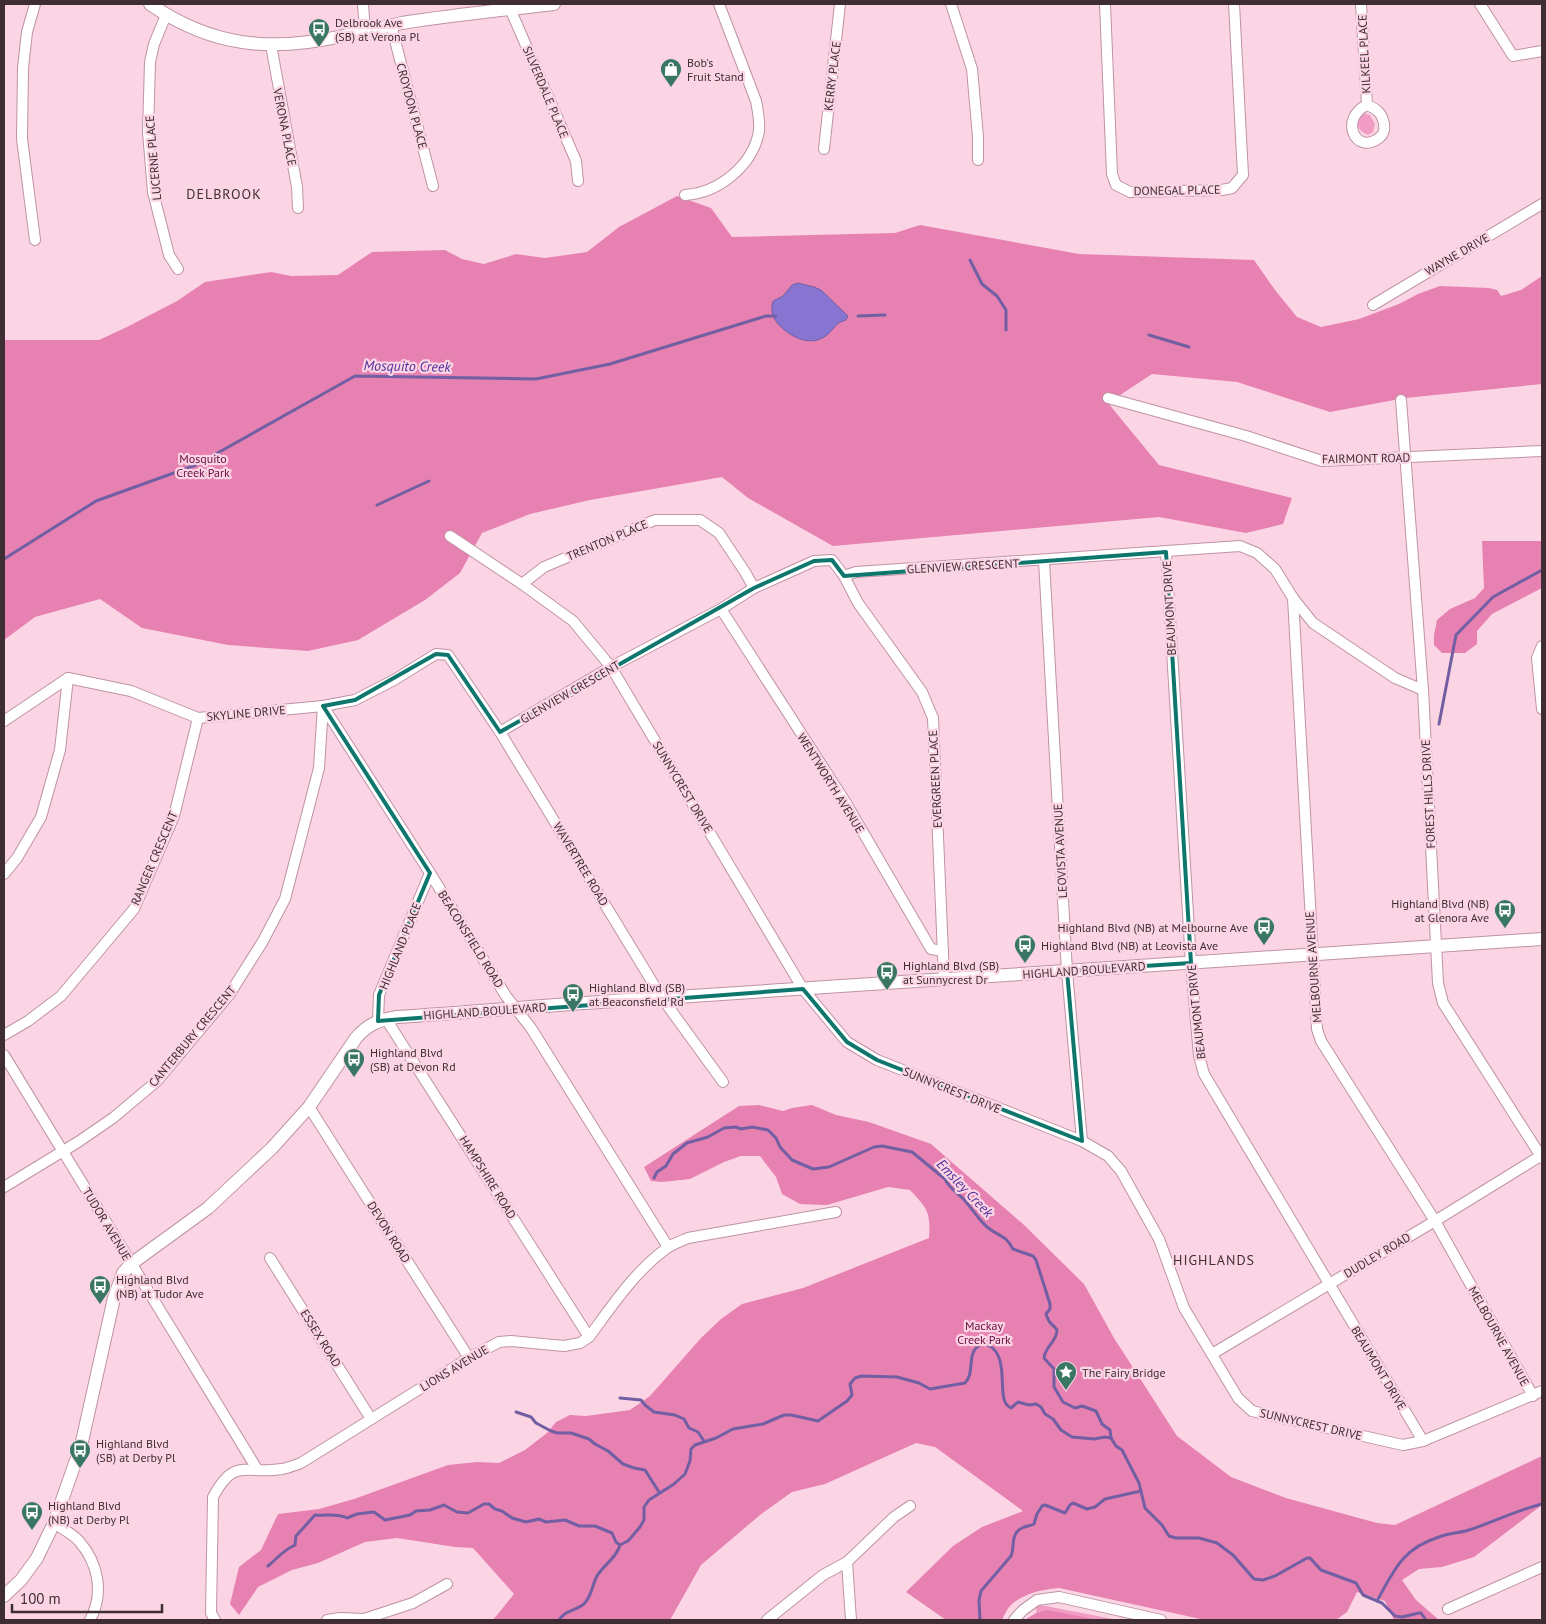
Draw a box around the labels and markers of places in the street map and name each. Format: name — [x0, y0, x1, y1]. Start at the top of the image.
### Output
place label: Delbrook Ave (SB) at Verona Pl — [335, 15, 420, 44]
bus stop icon: Delbrook Ave (SB) at Verona Pl — [307, 17, 331, 48]
place label: Bob's Fruit Stand — [687, 55, 744, 84]
shop icon: Bob's Fruit Stand — [659, 57, 683, 88]
place label: Highland Blvd (NB) at Glenora Ave — [1391, 896, 1489, 925]
bus stop icon: Highland Blvd (NB) at Glenora Ave — [1493, 898, 1517, 929]
bus stop icon: Highland Blvd (NB) at Melbourne Ave — [1252, 915, 1276, 946]
place label: Highland Blvd (NB) at Melbourne Ave — [1057, 920, 1248, 935]
bus stop icon: Highland Blvd (NB) at Leovista Ave — [1013, 933, 1037, 964]
place label: Highland Blvd (NB) at Leovista Ave — [1041, 938, 1218, 953]
place label: Highland Blvd (SB) at Sunnycrest Dr — [903, 958, 999, 987]
bus stop icon: Highland Blvd (SB) at Sunnycrest Dr — [875, 960, 899, 991]
place label: Highland Blvd (SB) at Beaconsfield Rd — [589, 980, 685, 1009]
bus stop icon: Highland Blvd (SB) at Beaconsfield Rd — [561, 982, 585, 1013]
place label: Highland Blvd (SB) at Devon Rd — [370, 1045, 456, 1074]
bus stop icon: Highland Blvd (SB) at Devon Rd — [342, 1047, 366, 1078]
place label: Highland Blvd (NB) at Tudor Ave — [116, 1272, 204, 1301]
bus stop icon: Highland Blvd (NB) at Tudor Ave — [88, 1274, 112, 1305]
place icon: The Fairy Bridge — [1054, 1360, 1078, 1391]
place label: The Fairy Bridge — [1082, 1365, 1166, 1380]
place label: Highland Blvd (SB) at Derby Pl — [96, 1436, 176, 1465]
bus stop icon: Highland Blvd (SB) at Derby Pl — [68, 1438, 92, 1469]
place label: Highland Blvd (NB) at Derby Pl — [48, 1498, 130, 1527]
bus stop icon: Highland Blvd (NB) at Derby Pl — [20, 1500, 44, 1531]

